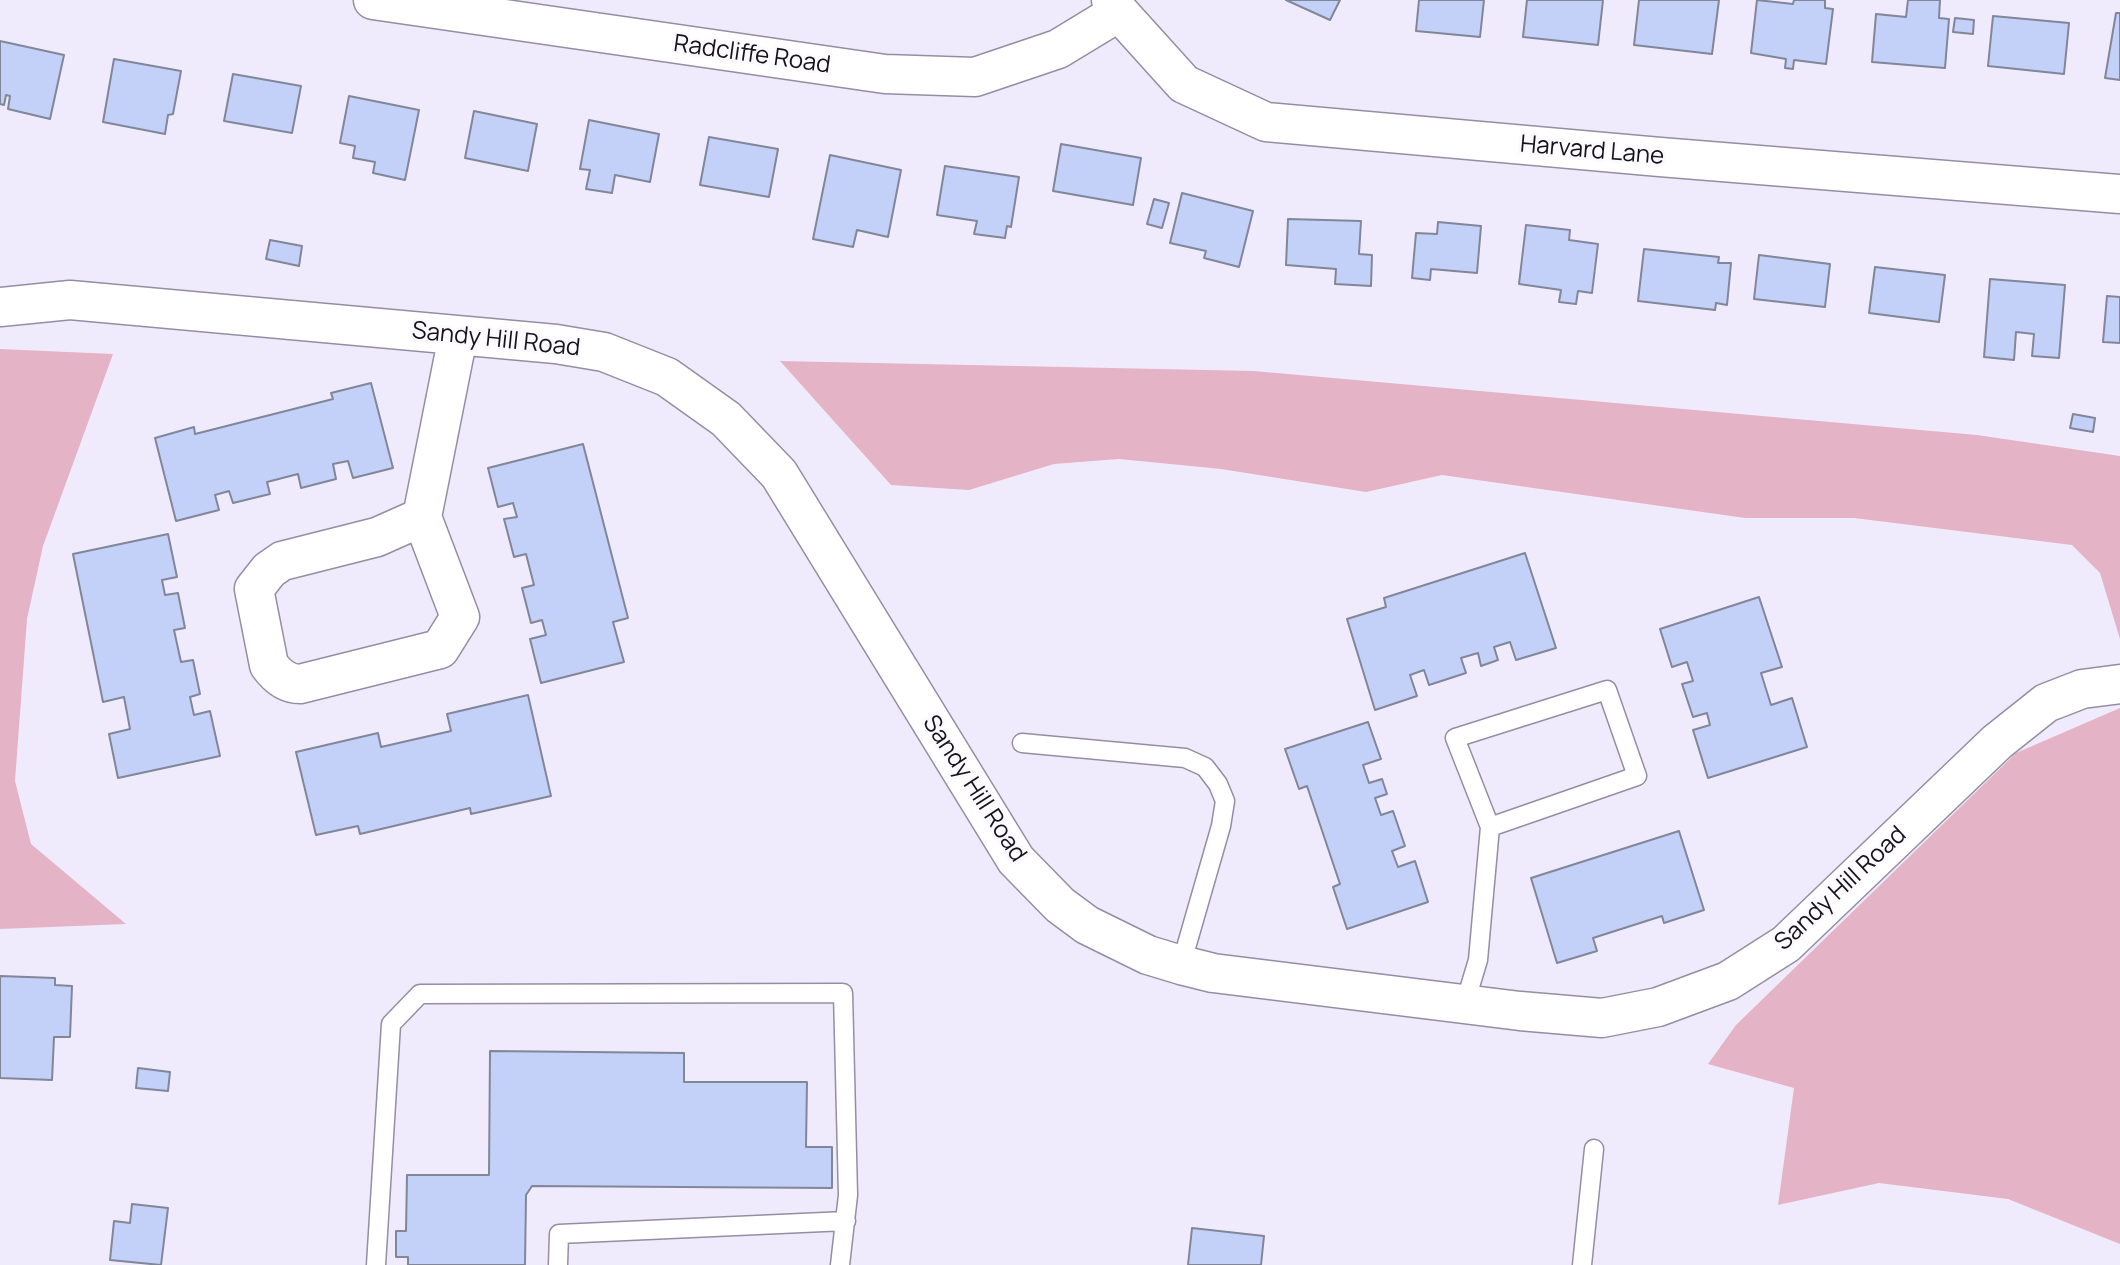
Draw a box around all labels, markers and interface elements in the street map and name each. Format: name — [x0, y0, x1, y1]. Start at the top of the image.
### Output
street label: Radcliffe Road — [672, 30, 832, 80]
street label: Harvard Lane — [1519, 130, 1665, 172]
street label: Sandy Hill Road — [411, 317, 581, 363]
street label: Sandy Hill Road — [916, 710, 1032, 868]
street label: Sandy Hill Road — [1769, 821, 1913, 957]

